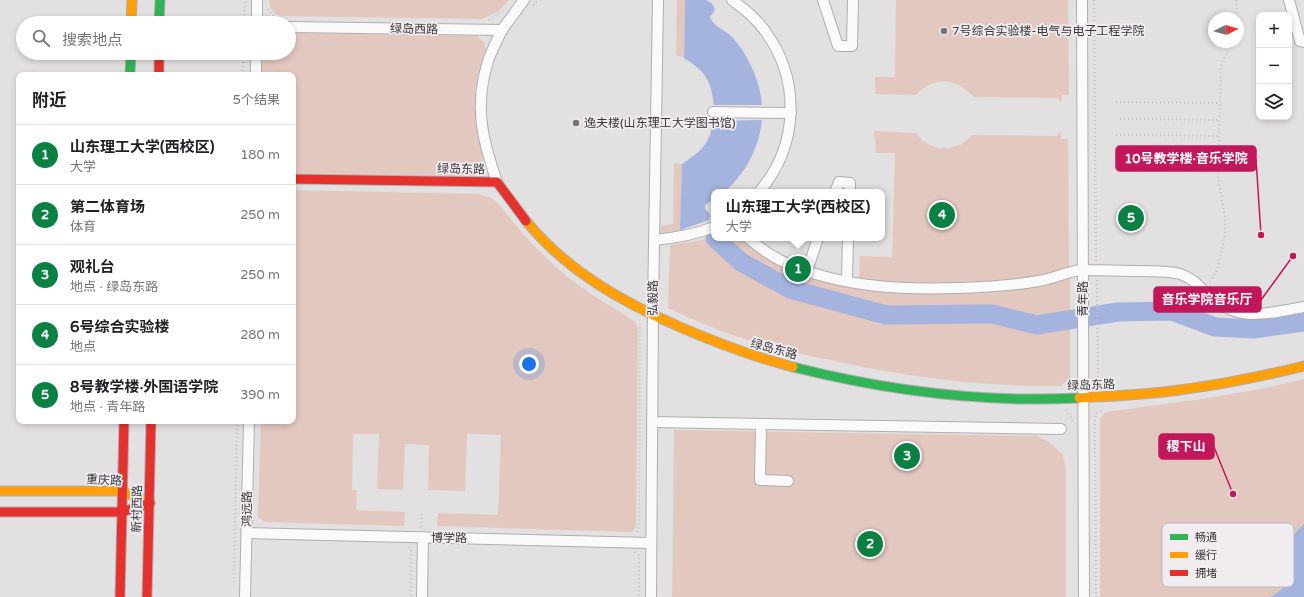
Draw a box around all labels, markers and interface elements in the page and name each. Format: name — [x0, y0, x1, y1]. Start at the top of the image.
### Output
north arrow — [1208, 12, 1244, 48]
map controls — [1256, 12, 1292, 120]
button: + — [1256, 12, 1292, 48]
search box — [16, 16, 296, 60]
street label: 绿岛西路 — [390, 22, 438, 36]
place label: 7号综合实验楼-电气与电子工程学院 — [952, 24, 1144, 38]
marker: 7号综合实验楼-电气与电子工程学院 — [939, 26, 949, 36]
icon: search — [30, 27, 52, 49]
text: 搜索地点 — [62, 31, 122, 49]
button: − — [1256, 48, 1292, 84]
button: layers — [1256, 84, 1292, 120]
text: 附近 — [32, 90, 66, 111]
text: 5个结果 — [233, 92, 280, 108]
place label: 逸夫楼(山东理工大学图书馆) — [584, 116, 736, 130]
marker: 逸夫楼(山东理工大学图书馆) — [571, 118, 581, 128]
text: 山东理工大学(西校区) — [70, 138, 214, 156]
callout: 10号教学楼·音乐学院 — [1116, 146, 1256, 171]
text: 1 — [41, 147, 49, 163]
text: 180 m — [240, 147, 280, 163]
text: 10号教学楼·音乐学院 — [1124, 151, 1248, 167]
text: 大学 — [70, 159, 96, 175]
street label: 绿岛东路 — [437, 162, 485, 176]
popup — [711, 189, 885, 241]
text: 第二体育场 — [70, 198, 145, 216]
text: 山东理工大学(西校区) — [726, 198, 870, 216]
pin: 4 — [929, 200, 955, 230]
pin: 5 — [1118, 203, 1144, 233]
text: 2 — [41, 207, 49, 223]
text: 250 m — [240, 207, 280, 223]
text: 体育 — [70, 219, 96, 235]
text: 大学 — [726, 219, 752, 235]
pin: 1 — [785, 254, 811, 284]
text: 观礼台 — [70, 258, 115, 276]
text: 3 — [41, 267, 49, 283]
text: 250 m — [240, 267, 280, 283]
text: 地点 · 绿岛东路 — [70, 279, 158, 295]
street label: 弘毅路 — [646, 280, 660, 316]
street label: 青年路 — [1076, 281, 1090, 317]
callout: 音乐学院音乐厅 — [1154, 287, 1261, 312]
text: 音乐学院音乐厅 — [1161, 292, 1253, 308]
text: 6号综合实验楼 — [70, 318, 169, 336]
text: 4 — [41, 327, 49, 343]
text: 280 m — [240, 327, 280, 343]
street label: 绿岛东路 — [749, 336, 799, 362]
text: 地点 — [70, 339, 96, 355]
your location — [519, 354, 539, 374]
street label: 绿岛东路 — [1067, 377, 1115, 393]
text: 8号教学楼·外国语学院 — [70, 378, 218, 396]
text: 5 — [41, 387, 49, 403]
text: 390 m — [240, 387, 280, 403]
text: 地点 · 青年路 — [70, 399, 145, 415]
callout: 稷下山 — [1159, 434, 1214, 459]
text: 稷下山 — [1166, 439, 1206, 455]
pin: 3 — [894, 441, 920, 471]
street label: 重庆路 — [86, 472, 122, 488]
street label: 新村西路 — [130, 485, 144, 533]
street label: 鸿远路 — [240, 491, 254, 527]
legend — [1162, 523, 1294, 587]
pin: 2 — [857, 529, 883, 559]
street label: 博学路 — [431, 531, 467, 545]
text: 畅通 — [1195, 531, 1217, 544]
text: 缓行 — [1195, 549, 1217, 562]
text: 拥堵 — [1195, 567, 1217, 580]

